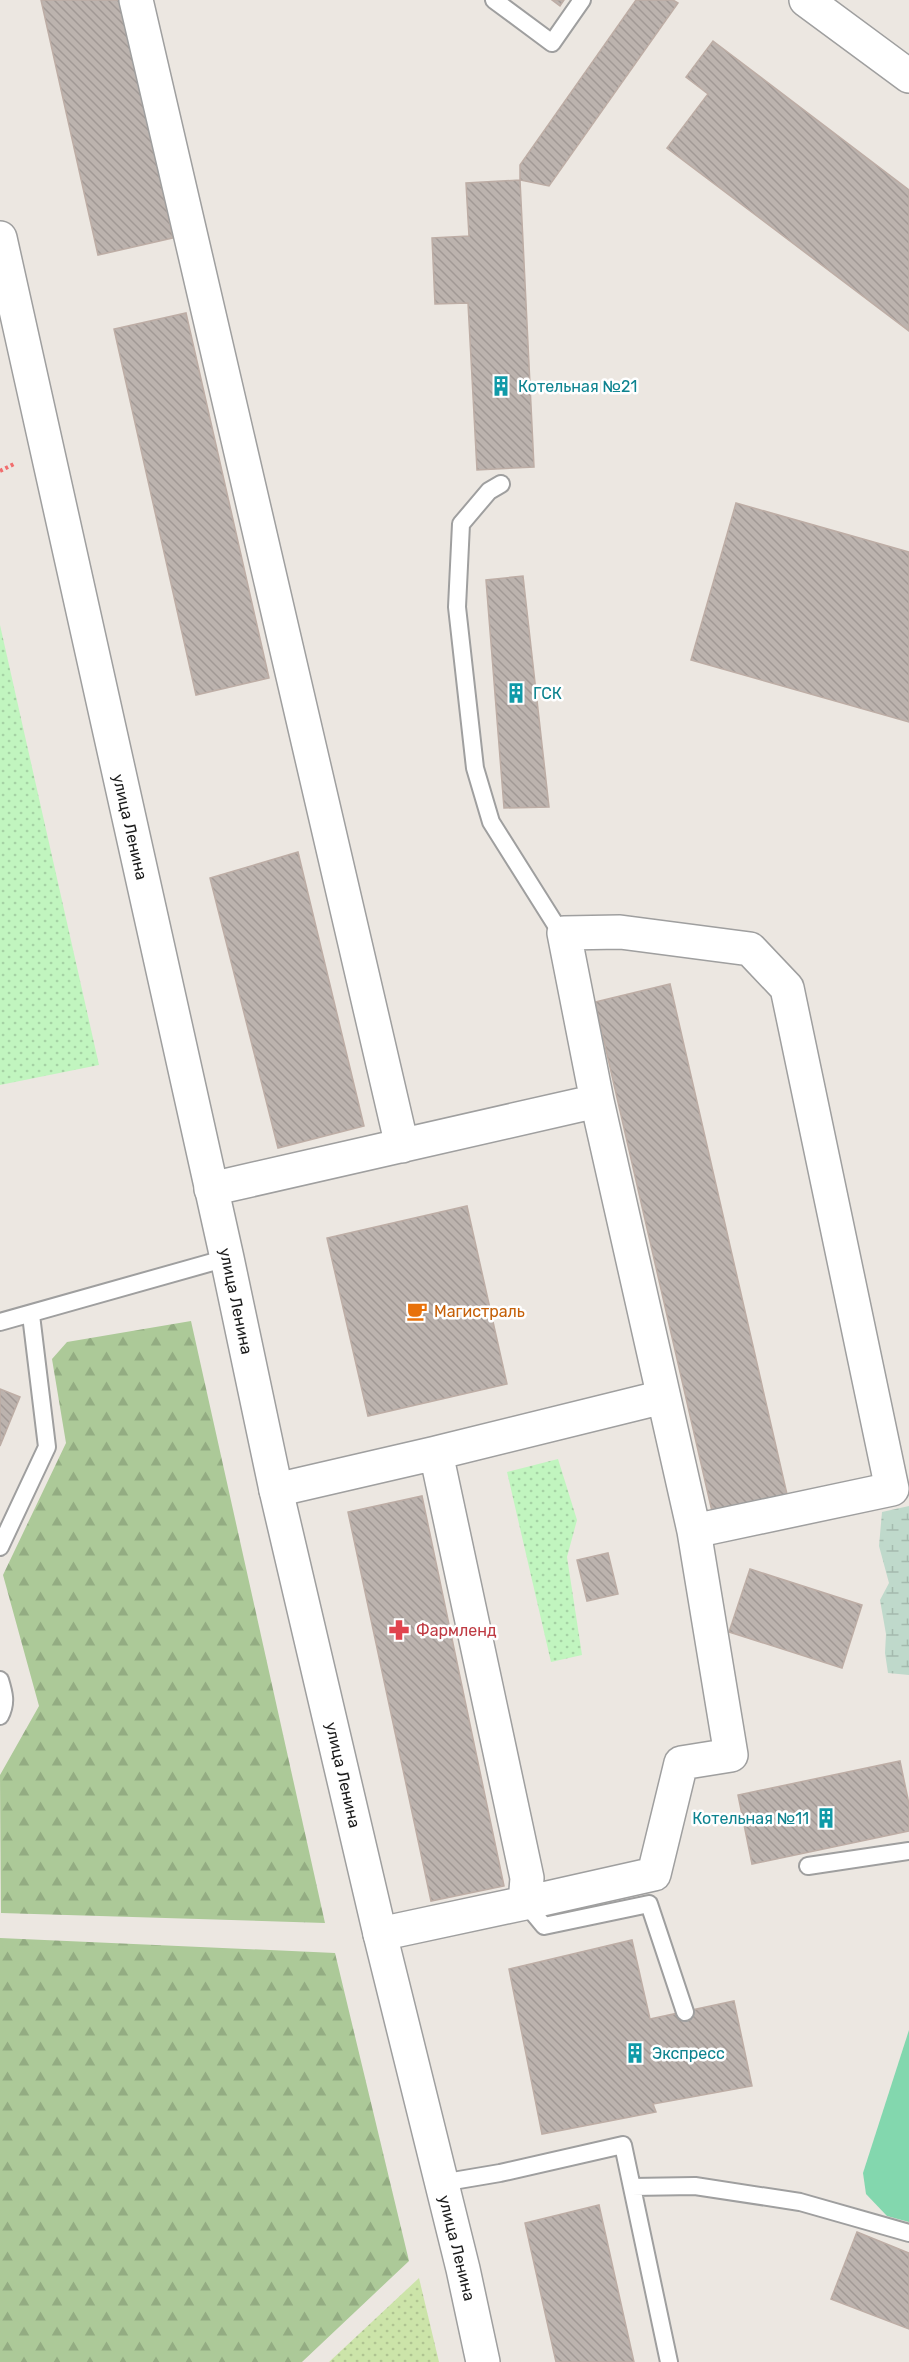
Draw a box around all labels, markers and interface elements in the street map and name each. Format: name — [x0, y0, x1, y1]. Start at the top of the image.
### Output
building icon: Котельная №21 — [489, 374, 513, 398]
place label: Котельная №21 — [518, 377, 637, 396]
building icon: ГСК — [504, 681, 528, 705]
place label: ГСК — [533, 684, 562, 703]
street label: улица Ленина — [109, 772, 151, 882]
street label: улица Ленина — [215, 1246, 257, 1356]
cafe icon: Магистраль — [405, 1299, 429, 1323]
place label: Магистраль — [434, 1302, 525, 1321]
pharmacy icon: Фармленд — [387, 1618, 411, 1642]
place label: Фармленд — [416, 1621, 497, 1640]
street label: улица Ленина — [322, 1720, 364, 1830]
building icon: Котельная №11 — [814, 1806, 838, 1830]
place label: Котельная №11 — [692, 1809, 809, 1828]
building icon: Экспресс — [623, 2041, 647, 2065]
place label: Экспресс — [652, 2044, 725, 2063]
street label: улица Ленина — [435, 2193, 479, 2303]

